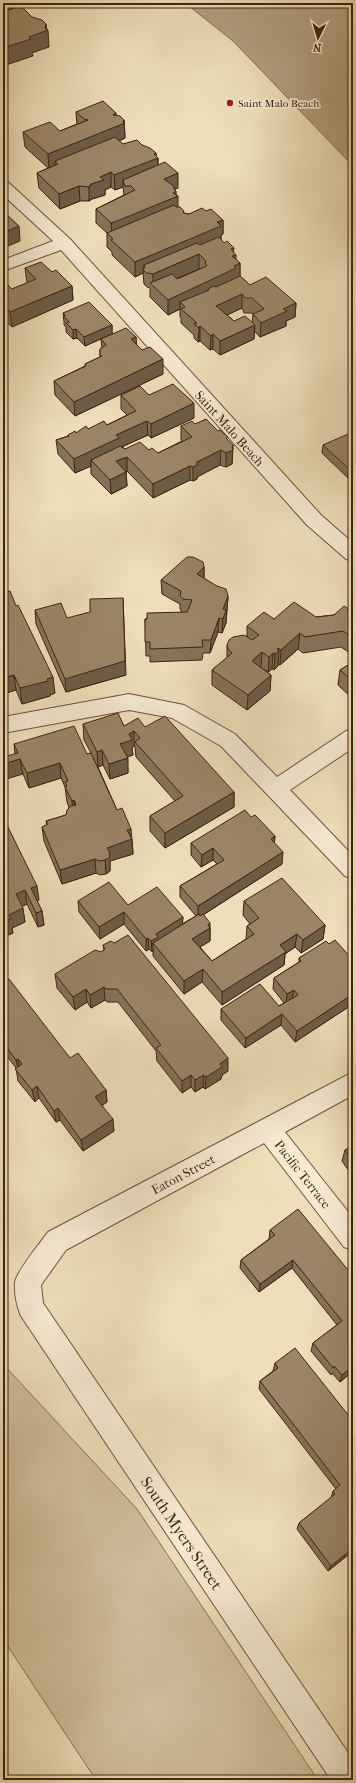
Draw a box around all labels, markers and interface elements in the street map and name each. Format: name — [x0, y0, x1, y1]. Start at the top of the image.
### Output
north arrow — [298, 18, 338, 58]
text: N — [312, 41, 322, 54]
place label: Saint Malo Beach — [238, 97, 320, 110]
marker: Saint Malo Beach — [225, 98, 235, 108]
street label: Saint Malo Beach — [192, 388, 268, 470]
street label: Pacific Terrace — [271, 1137, 334, 1212]
street label: Eaton Street — [149, 1151, 218, 1197]
street label: South Myers Street — [137, 1473, 227, 1594]

